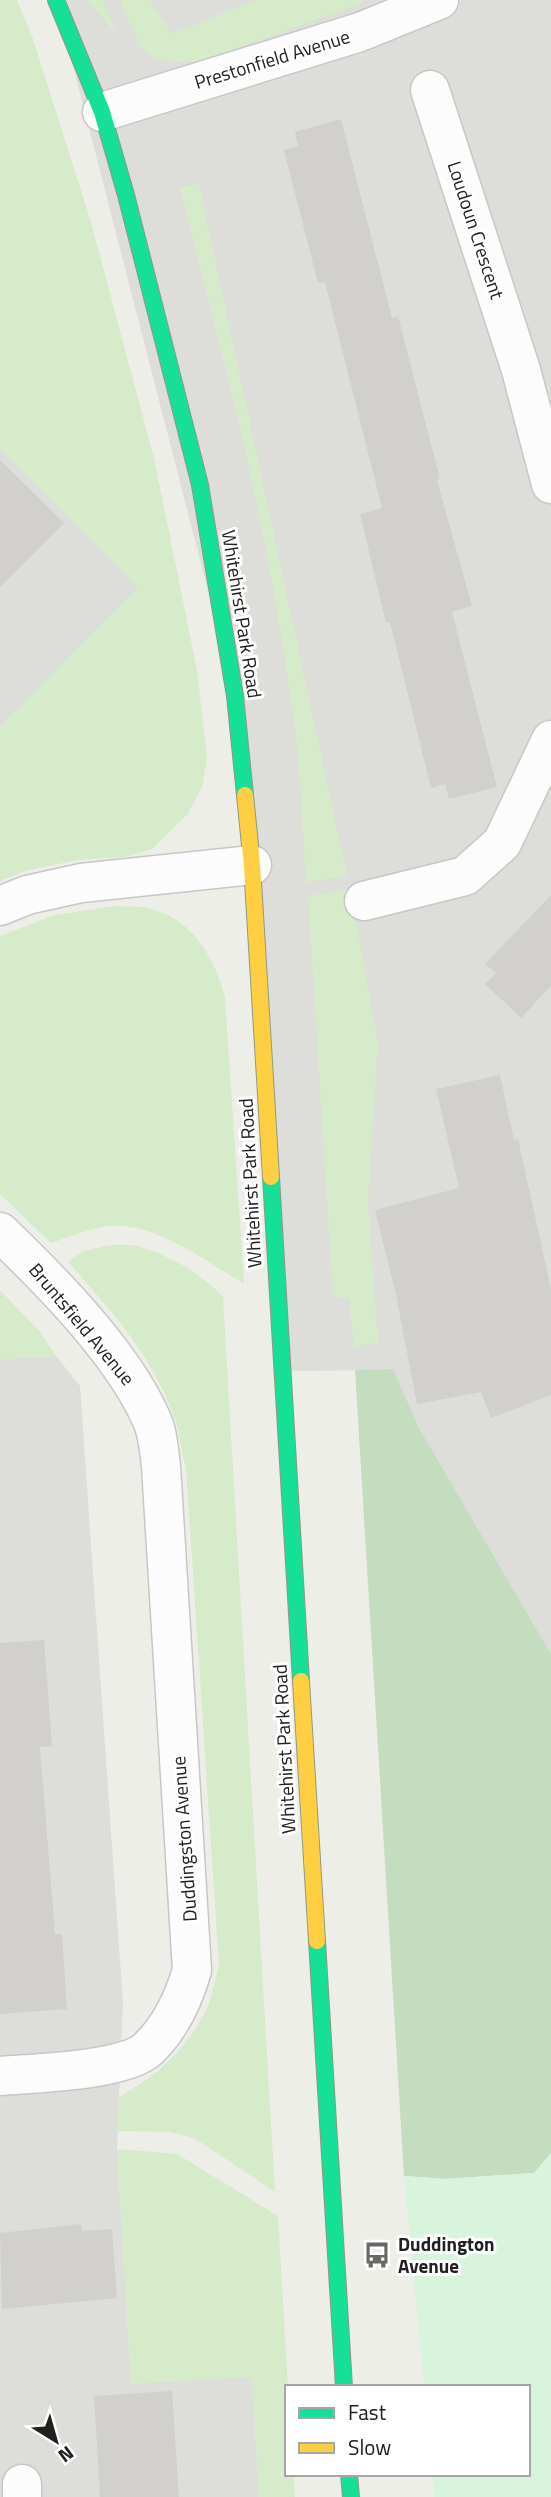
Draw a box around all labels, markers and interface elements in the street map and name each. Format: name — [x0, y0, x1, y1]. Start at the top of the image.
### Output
street label: Prestonfield Avenue — [191, 21, 353, 96]
street label: Loudoun Crescent — [441, 157, 513, 303]
street label: Whitehirst Park Road — [215, 528, 270, 700]
street label: Whitehirst Park Road — [231, 1098, 268, 1269]
street label: Bruntsfield Avenue — [22, 1256, 142, 1391]
street label: Whitehirst Park Road — [265, 1664, 302, 1835]
street label: Duddingston Avenue — [163, 1755, 204, 1923]
place label: Duddington Avenue — [398, 2229, 495, 2280]
bus stop icon: Duddington Avenue — [362, 2240, 392, 2270]
legend — [285, 2385, 530, 2476]
text: Fast — [348, 2396, 387, 2428]
north arrow — [21, 2406, 91, 2476]
text: Slow — [348, 2431, 391, 2463]
text: N — [53, 2439, 81, 2471]

